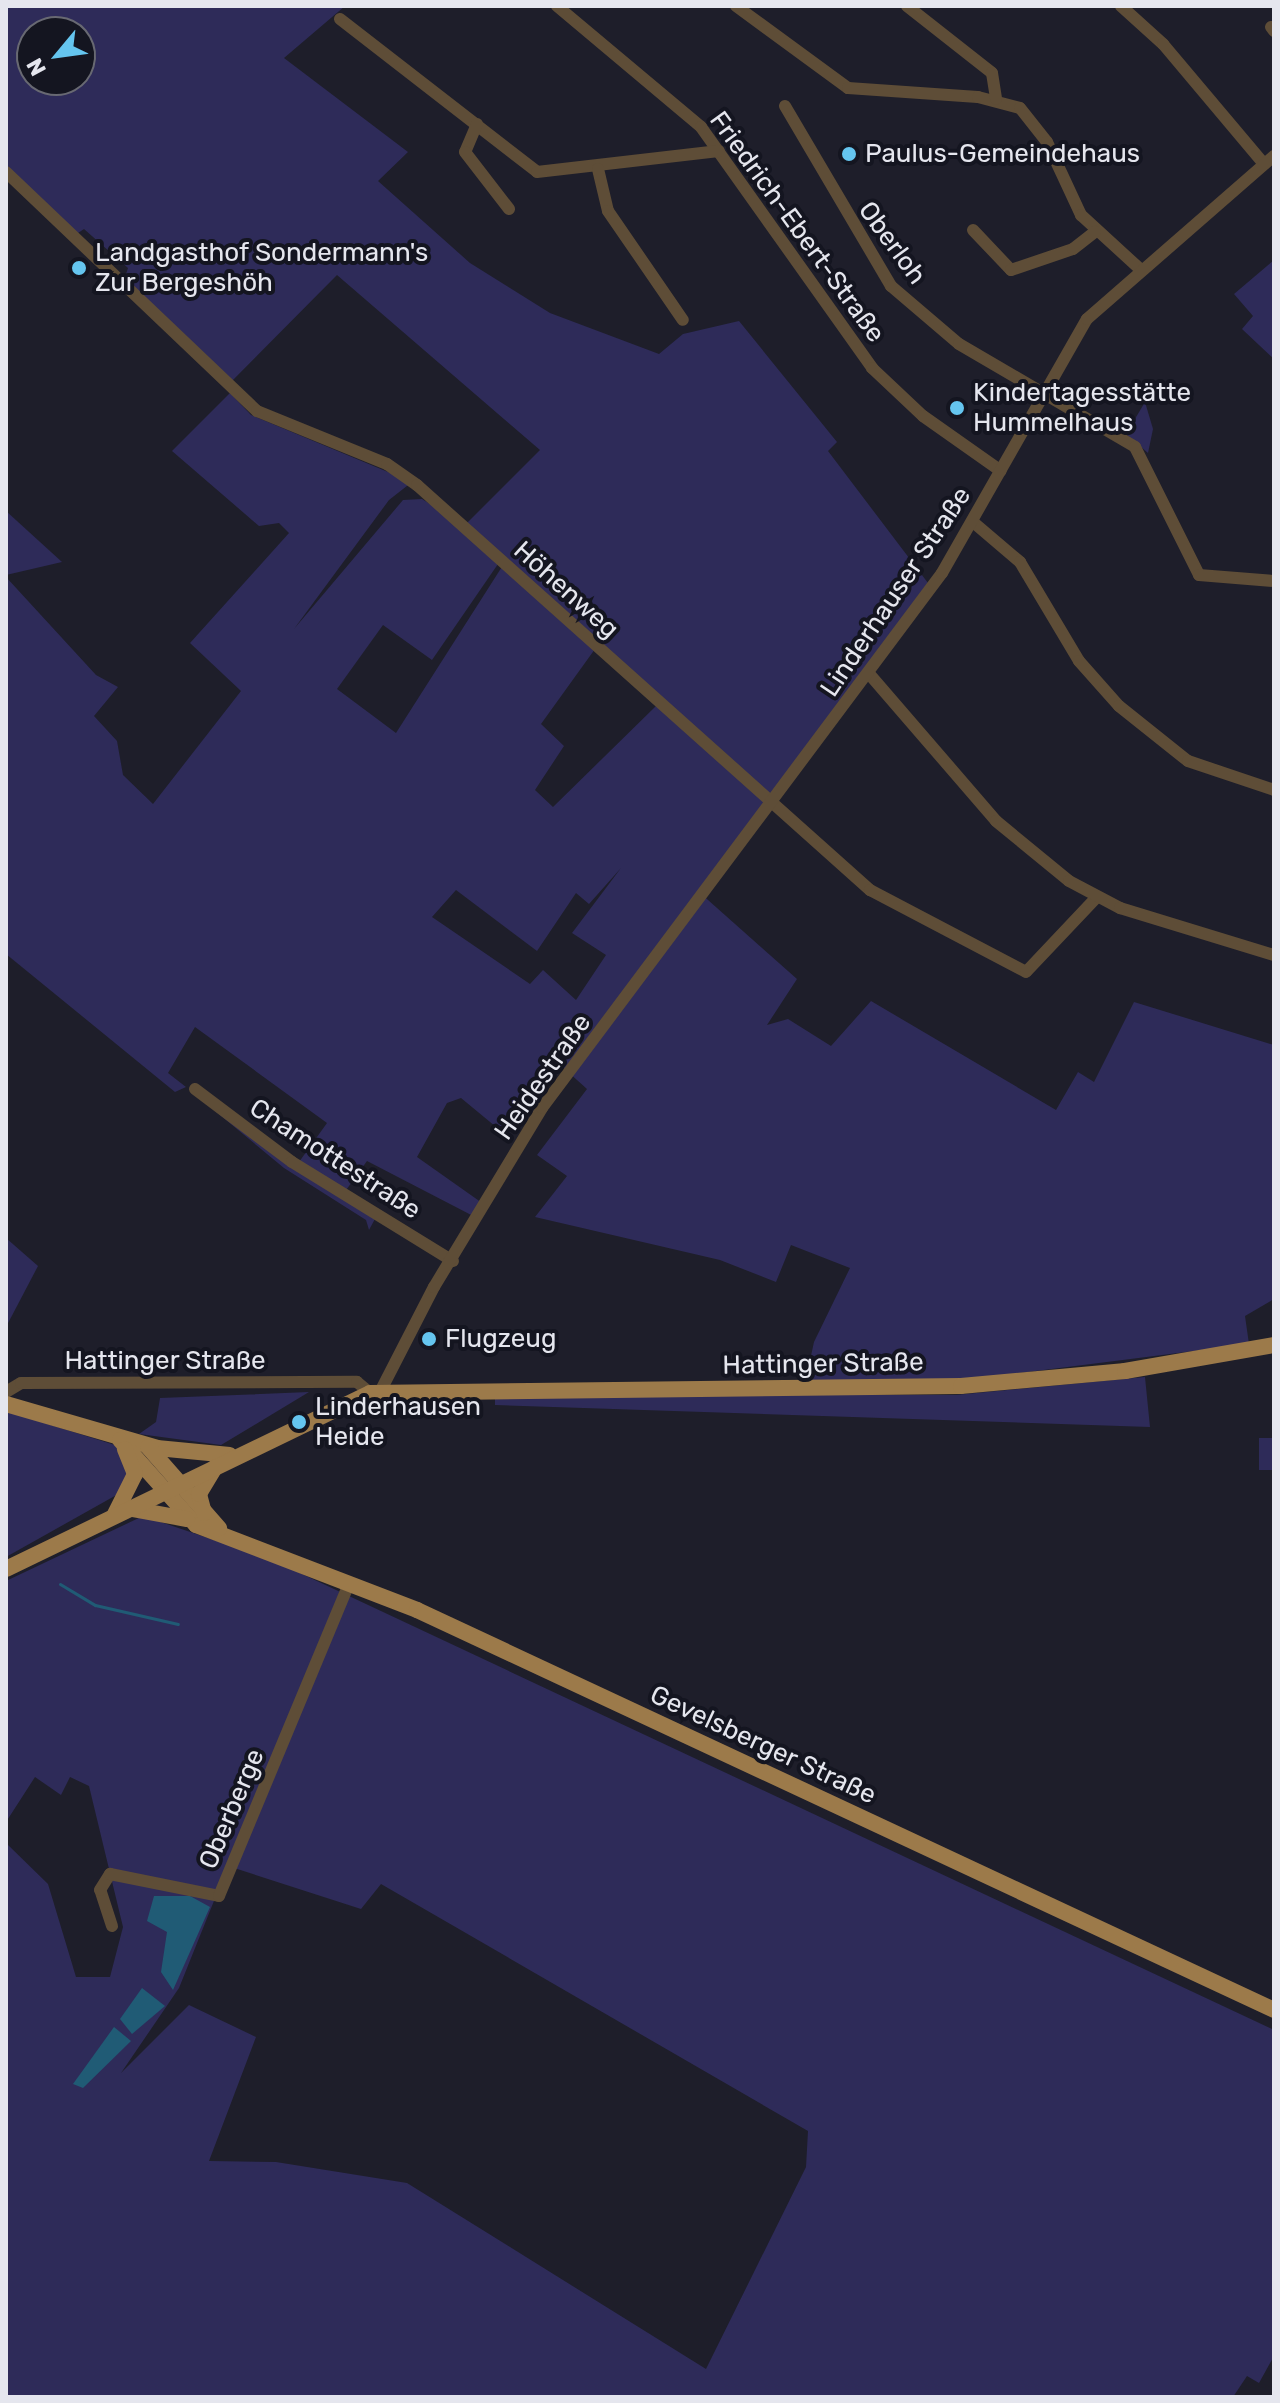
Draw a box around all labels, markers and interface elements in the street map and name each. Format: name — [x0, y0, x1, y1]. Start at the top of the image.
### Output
north arrow — [16, 16, 96, 96]
text: N — [21, 53, 52, 80]
street label: Friedrich-Ebert-Straße — [703, 105, 891, 349]
place label: Paulus-Gemeindehaus — [865, 138, 1140, 170]
marker: Paulus-Gemeindehaus — [840, 145, 858, 163]
street label: Oberloh — [852, 196, 932, 290]
place label: Landgasthof Sondermann's Zur Bergeshöh — [95, 237, 429, 298]
marker: Landgasthof Sondermann's Zur Bergeshöh — [70, 259, 88, 277]
place label: Kindertagesstätte Hummelhaus — [973, 377, 1191, 438]
marker: Kindertagesstätte Hummelhaus — [948, 399, 966, 417]
street label: Linderhauser Straße — [814, 481, 978, 703]
street label: Höhenweg — [507, 535, 625, 645]
street label: Heidestraße — [488, 1008, 598, 1146]
street label: Chamottestraße — [244, 1092, 426, 1226]
place label: Flugzeug — [445, 1323, 556, 1355]
marker: Flugzeug — [420, 1330, 438, 1348]
street label: Hattinger Straße — [64, 1345, 266, 1377]
street label: Hattinger Straße — [722, 1347, 924, 1381]
place label: Linderhausen Heide — [315, 1391, 481, 1452]
marker: Linderhausen Heide — [290, 1413, 308, 1431]
street label: Gevelsberger Straße — [645, 1679, 881, 1811]
street label: Oberberge — [193, 1744, 271, 1874]

